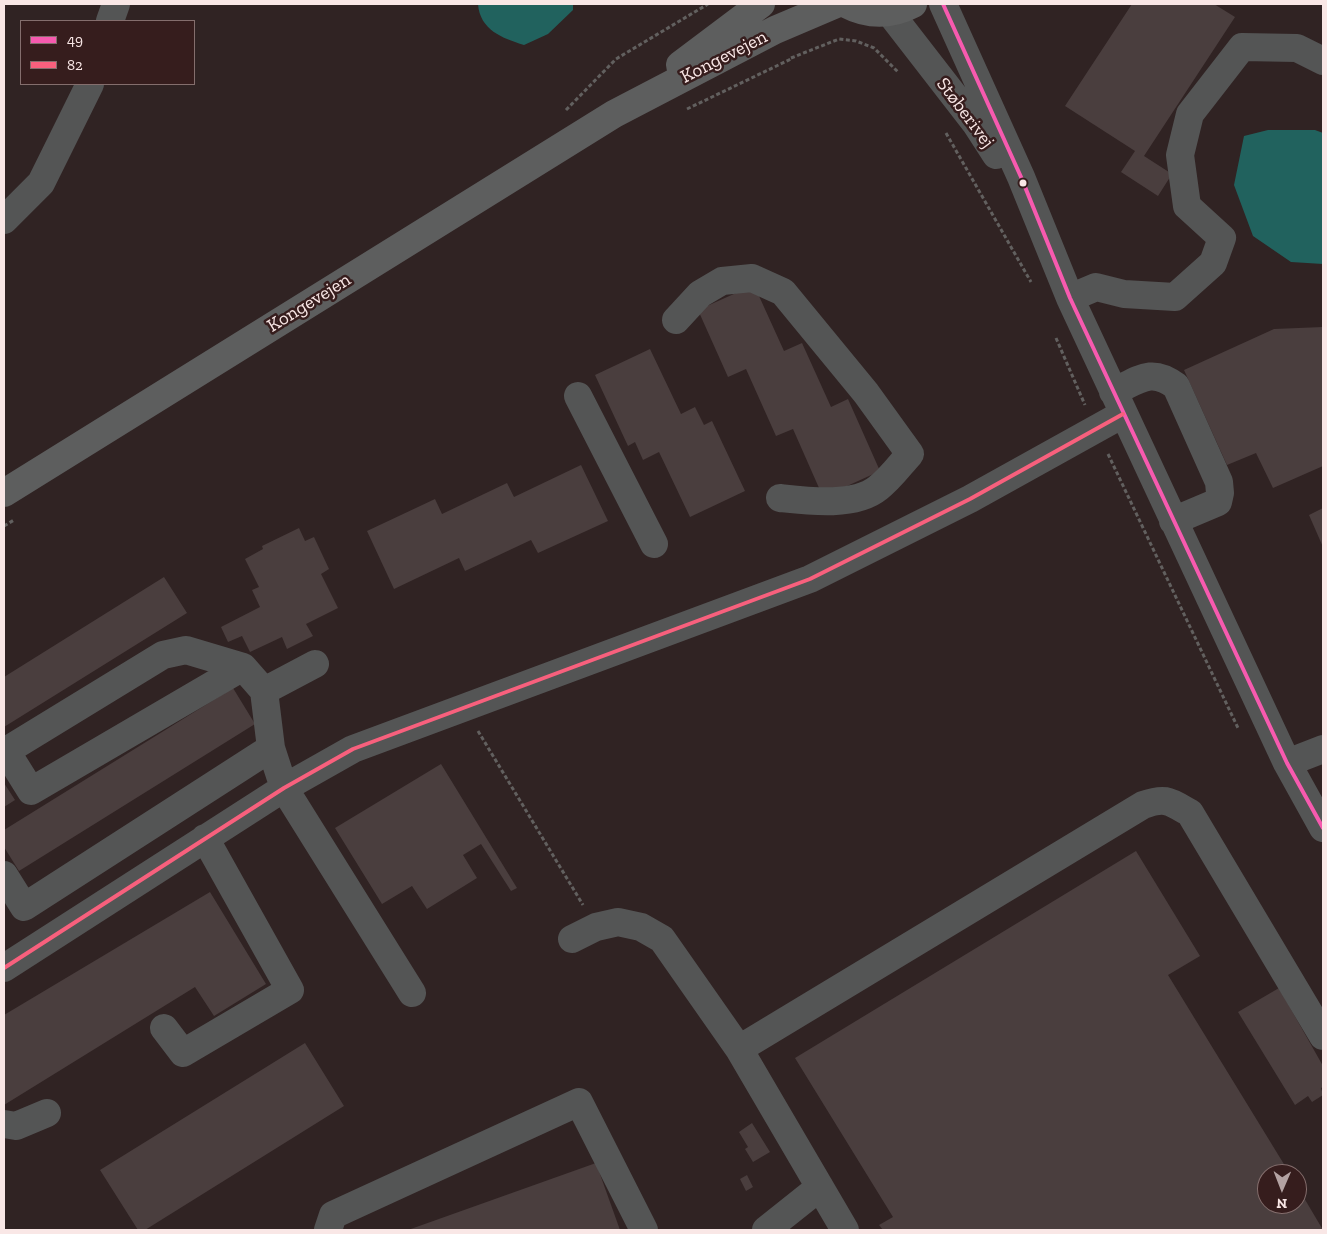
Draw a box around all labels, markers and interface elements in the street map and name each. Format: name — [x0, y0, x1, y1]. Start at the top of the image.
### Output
legend — [20, 20, 195, 85]
street label: Kongevejen — [677, 25, 771, 89]
text: 49 — [67, 31, 83, 49]
text: 82 — [67, 56, 83, 74]
street label: Støberivej — [931, 73, 999, 153]
unlabelled marker — [1018, 178, 1028, 188]
street label: Kongevejen — [263, 268, 355, 338]
north arrow — [1257, 1164, 1307, 1214]
text: N — [1276, 1195, 1287, 1212]

